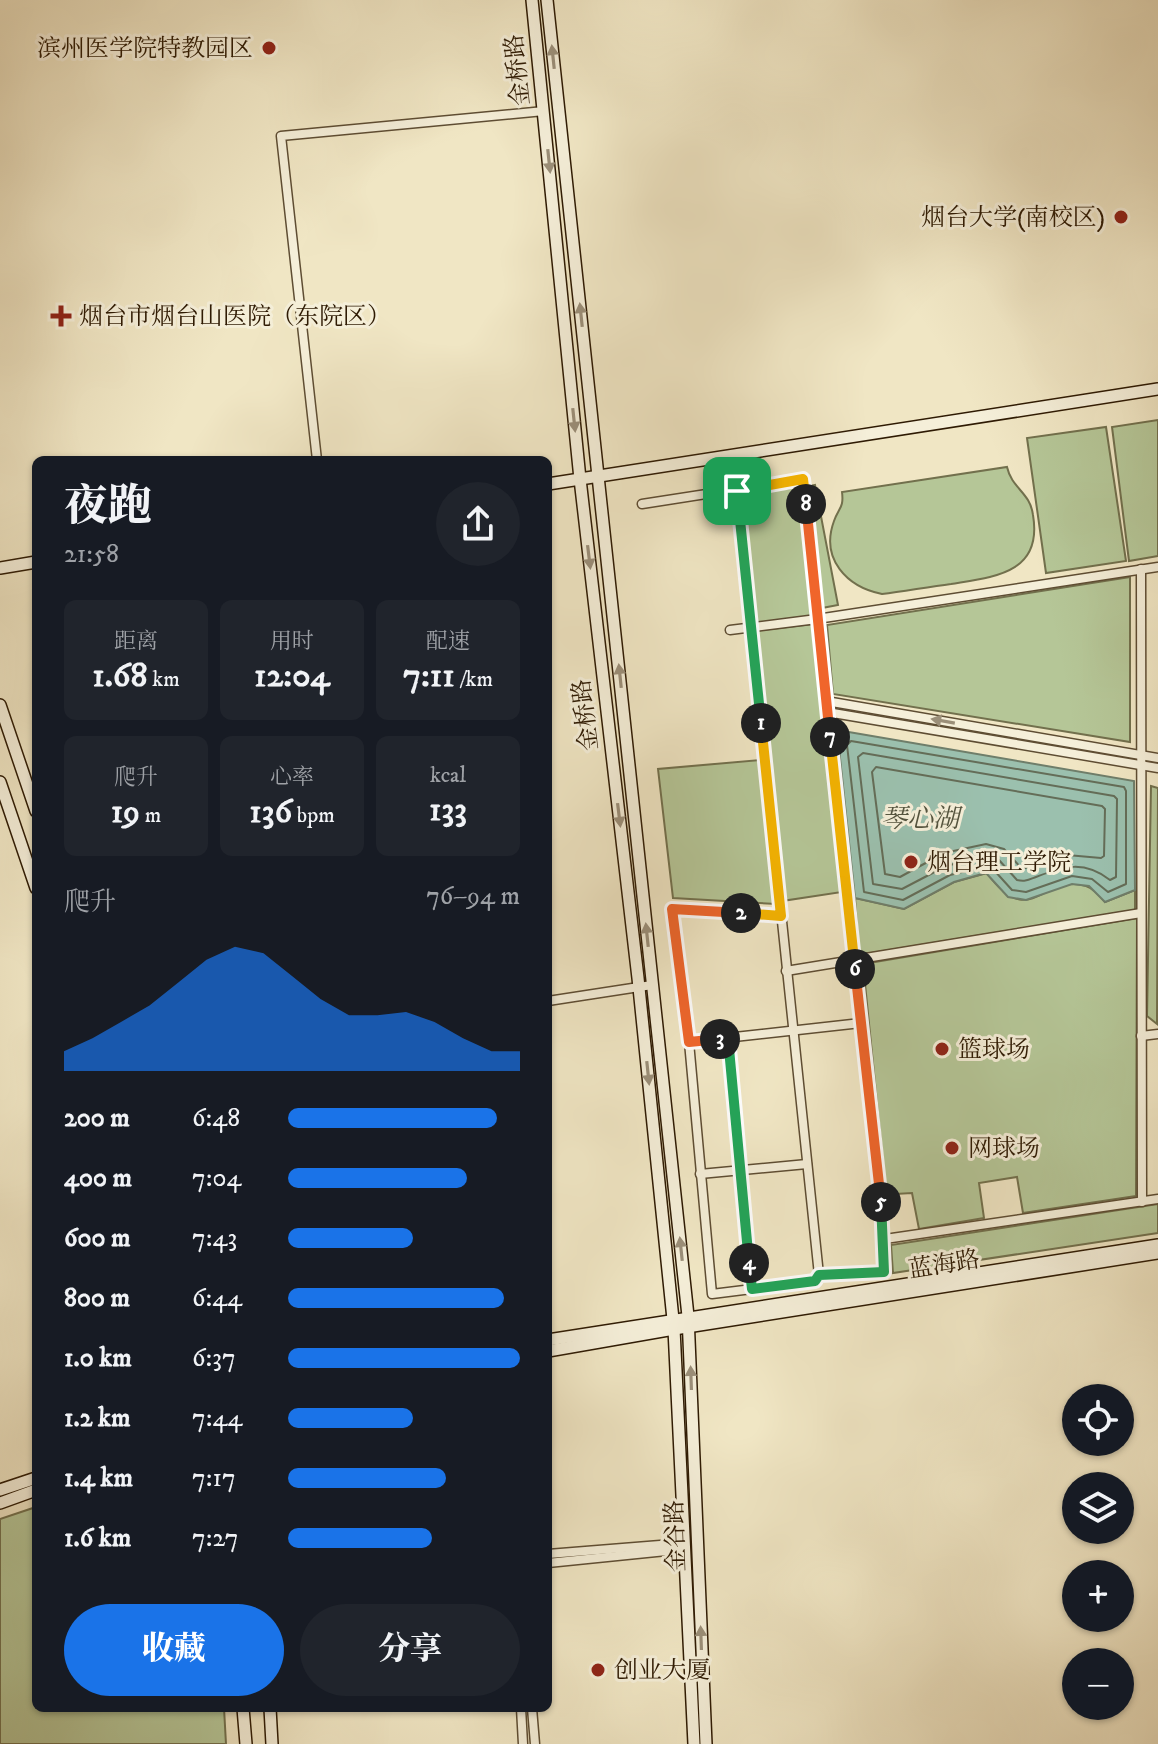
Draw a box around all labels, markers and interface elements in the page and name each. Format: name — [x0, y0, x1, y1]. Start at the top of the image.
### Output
street label: 金桥路 — [499, 33, 537, 107]
place label: 滨州医学院特教园区 — [37, 34, 253, 64]
marker: 滨州医学院特教园区 — [260, 39, 278, 57]
one-way arrow — [547, 44, 560, 69]
one-way arrow — [543, 149, 556, 174]
place label: 烟台大学(南校区) — [921, 203, 1105, 233]
marker: 烟台大学(南校区) — [1112, 208, 1130, 226]
place label: 烟台市烟台山医院（东院区） — [79, 302, 391, 332]
one-way arrow — [575, 302, 588, 327]
marker: 烟台市烟台山医院（东院区） — [50, 305, 72, 327]
one-way arrow — [568, 408, 581, 433]
pin — [703, 457, 771, 525]
icon: arrive — [715, 469, 759, 513]
text: 夜跑 — [64, 480, 152, 535]
button: share — [436, 482, 520, 566]
pin: 8 — [786, 484, 826, 524]
text: 8 — [800, 490, 812, 517]
text: 21:58 — [64, 538, 119, 571]
one-way arrow — [582, 545, 595, 570]
text: 距离 — [114, 628, 158, 655]
text: 用时 — [270, 628, 314, 655]
text: 配速 — [426, 628, 470, 655]
text: 1.68 — [92, 655, 148, 697]
text: 12:04 — [254, 655, 330, 697]
text: 7:11 — [403, 655, 455, 697]
one-way arrow — [613, 663, 626, 688]
text: km — [148, 666, 180, 693]
text: /km — [455, 666, 493, 693]
street label: 金桥路 — [567, 677, 605, 752]
pin: 1 — [741, 703, 781, 743]
text: 1 — [757, 709, 765, 736]
one-way arrow — [930, 714, 955, 727]
pin: 7 — [810, 717, 850, 757]
text: 7 — [824, 723, 836, 750]
text: kcal — [430, 762, 466, 789]
text: 爬升 — [114, 764, 158, 791]
text: 心率 — [270, 764, 314, 791]
text: 133 — [429, 789, 467, 831]
text: 19 — [111, 791, 140, 833]
text: 136 — [249, 791, 292, 833]
text: m — [140, 802, 161, 829]
text: bpm — [292, 802, 335, 829]
one-way arrow — [612, 803, 625, 828]
water label: 琴心湖 — [881, 803, 963, 836]
place label: 烟台理工学院 — [927, 848, 1071, 878]
marker: 烟台理工学院 — [902, 853, 920, 871]
text: 76–94 m — [426, 880, 520, 913]
text: 爬升 — [64, 886, 116, 919]
pin: 2 — [721, 893, 761, 933]
text: 2 — [736, 899, 746, 926]
one-way arrow — [641, 922, 654, 947]
pin: 6 — [835, 949, 875, 989]
text: 6 — [849, 955, 861, 982]
pin: 3 — [700, 1019, 740, 1059]
text: 3 — [716, 1025, 724, 1052]
place label: 篮球场 — [958, 1035, 1030, 1065]
marker: 篮球场 — [933, 1040, 951, 1058]
one-way arrow — [641, 1061, 654, 1086]
text: 200 m — [64, 1102, 130, 1135]
text: 6:48 — [192, 1102, 240, 1135]
place label: 网球场 — [968, 1134, 1040, 1164]
marker: 网球场 — [943, 1139, 961, 1157]
text: 400 m — [64, 1162, 132, 1195]
text: 7:04 — [192, 1162, 241, 1195]
pin: 5 — [861, 1182, 901, 1222]
text: 5 — [876, 1188, 886, 1215]
text: 600 m — [64, 1222, 131, 1255]
text: 7:43 — [192, 1222, 237, 1255]
one-way arrow — [674, 1236, 687, 1261]
pin: 4 — [729, 1243, 769, 1283]
street label: 蓝海路 — [906, 1245, 982, 1285]
text: 4 — [743, 1249, 755, 1276]
text: 800 m — [64, 1282, 130, 1315]
text: 6:44 — [192, 1282, 242, 1315]
text: 1.0 km — [64, 1342, 132, 1375]
text: 6:37 — [192, 1342, 236, 1375]
one-way arrow — [684, 1365, 697, 1390]
map controls — [1062, 1384, 1134, 1720]
button: locate — [1062, 1384, 1134, 1456]
text: 1.2 km — [64, 1402, 130, 1435]
text: 7:44 — [192, 1402, 242, 1435]
text: 1.4 km — [64, 1462, 133, 1495]
text: 7:17 — [192, 1462, 236, 1495]
button: layers — [1062, 1472, 1134, 1544]
street label: 金谷路 — [660, 1499, 692, 1572]
text: 1.6 km — [64, 1522, 131, 1555]
text: 7:27 — [192, 1522, 238, 1555]
button: + — [1062, 1560, 1134, 1632]
button: 收藏 — [64, 1604, 284, 1696]
button: 分享 — [300, 1604, 520, 1696]
one-way arrow — [695, 1625, 708, 1650]
button: − — [1062, 1648, 1134, 1720]
place label: 创业大厦 — [614, 1656, 710, 1686]
marker: 创业大厦 — [589, 1661, 607, 1679]

